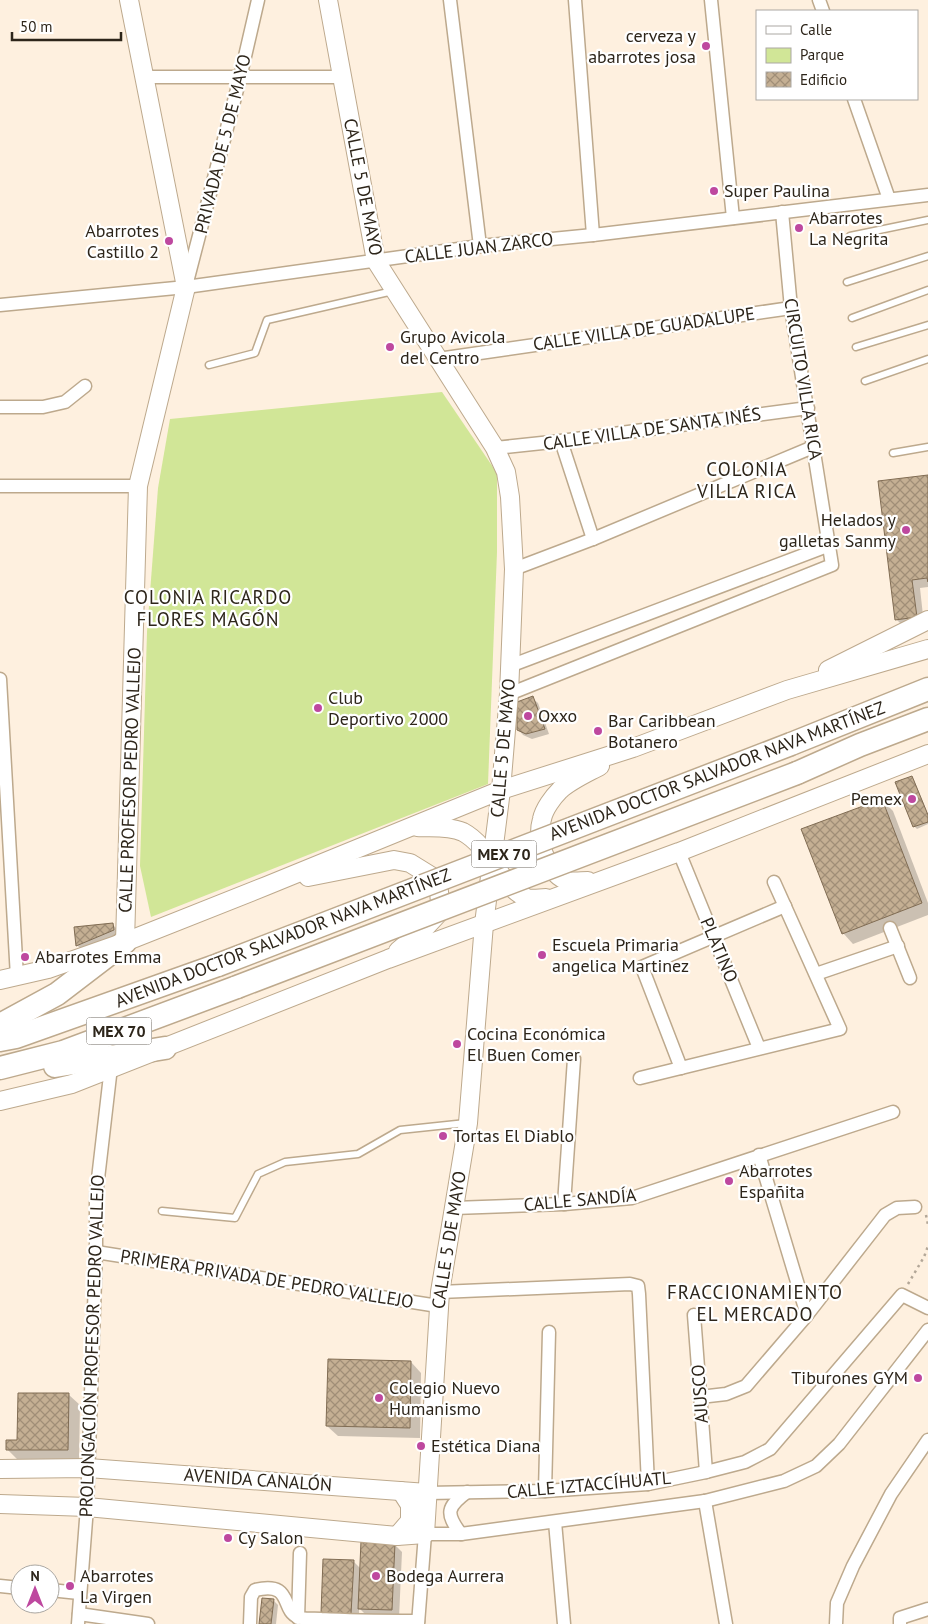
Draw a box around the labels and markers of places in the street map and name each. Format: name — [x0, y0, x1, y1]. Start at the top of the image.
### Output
place label: cerveza y abarrotes josa — [588, 24, 697, 68]
marker: cerveza y abarrotes josa — [700, 40, 712, 52]
place label: Super Paulina — [724, 179, 830, 202]
marker: Super Paulina — [708, 185, 720, 197]
place label: Abarrotes La Negrita — [809, 206, 888, 250]
place label: Abarrotes Castillo 2 — [85, 219, 159, 263]
marker: Abarrotes La Negrita — [793, 222, 805, 234]
marker: Abarrotes Castillo 2 — [163, 235, 175, 247]
place label: Grupo Avicola del Centro — [400, 325, 505, 369]
marker: Grupo Avicola del Centro — [384, 341, 396, 353]
place label: Helados y galletas Sanmy — [779, 508, 897, 552]
marker: Helados y galletas Sanmy — [900, 524, 912, 536]
place label: Club Deportivo 2000 — [328, 686, 448, 730]
marker: Club Deportivo 2000 — [312, 702, 324, 714]
place label: Oxxo — [538, 704, 577, 727]
place label: Bar Caribbean Botanero — [608, 709, 716, 753]
marker: Oxxo — [522, 710, 534, 722]
marker: Bar Caribbean Botanero — [592, 725, 604, 737]
place label: Pemex — [851, 787, 902, 810]
marker: Pemex — [906, 793, 918, 805]
place label: Escuela Primaria angelica Martinez — [552, 933, 689, 977]
place label: Abarrotes Emma — [35, 945, 161, 968]
marker: Escuela Primaria angelica Martinez — [536, 949, 548, 961]
marker: Abarrotes Emma — [19, 951, 31, 963]
place label: Cocina Económica El Buen Comer — [467, 1022, 606, 1066]
marker: Cocina Económica El Buen Comer — [451, 1038, 463, 1050]
place label: Tortas El Diablo — [453, 1124, 574, 1147]
marker: Tortas El Diablo — [437, 1130, 449, 1142]
place label: Abarrotes Españita — [739, 1159, 813, 1203]
marker: Abarrotes Españita — [723, 1175, 735, 1187]
place label: Tiburones GYM — [791, 1366, 908, 1389]
marker: Tiburones GYM — [912, 1372, 924, 1384]
place label: Colegio Nuevo Humanismo — [389, 1376, 500, 1420]
marker: Colegio Nuevo Humanismo — [373, 1392, 385, 1404]
place label: Estética Diana — [431, 1434, 540, 1457]
marker: Estética Diana — [415, 1440, 427, 1452]
place label: Cy Salon — [238, 1526, 303, 1549]
marker: Cy Salon — [222, 1532, 234, 1544]
place label: Abarrotes La Virgen — [80, 1564, 154, 1608]
place label: Bodega Aurrera — [386, 1564, 504, 1587]
marker: Bodega Aurrera — [370, 1570, 382, 1582]
marker: Abarrotes La Virgen — [64, 1580, 76, 1592]

